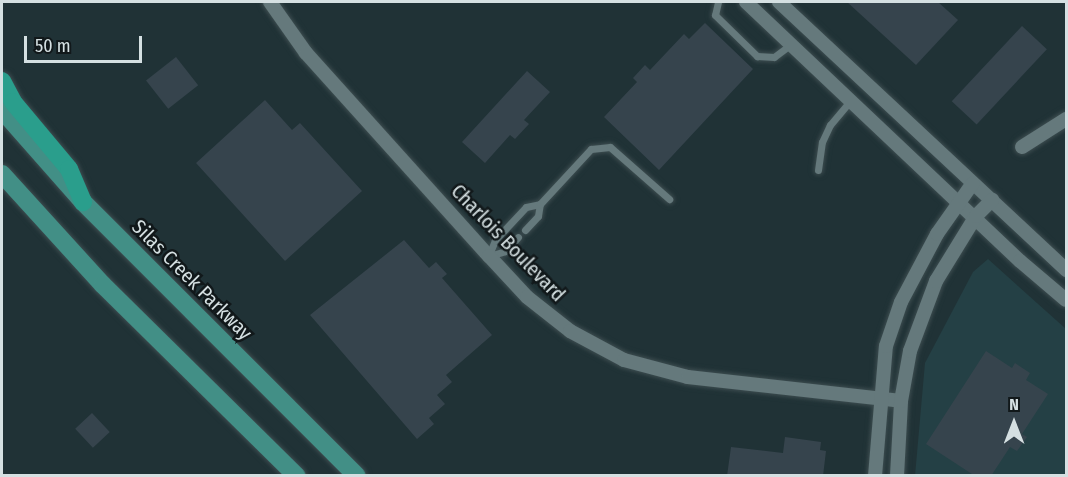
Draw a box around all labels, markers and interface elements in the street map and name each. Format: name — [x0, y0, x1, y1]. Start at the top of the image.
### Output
scale bar — [27, 24, 146, 62]
text: 50 m — [35, 35, 71, 57]
street label: Charlois Boulevard — [446, 179, 570, 307]
street label: Silas Creek Parkway — [127, 215, 257, 345]
north arrow — [984, 393, 1044, 453]
text: N — [1009, 395, 1019, 414]

